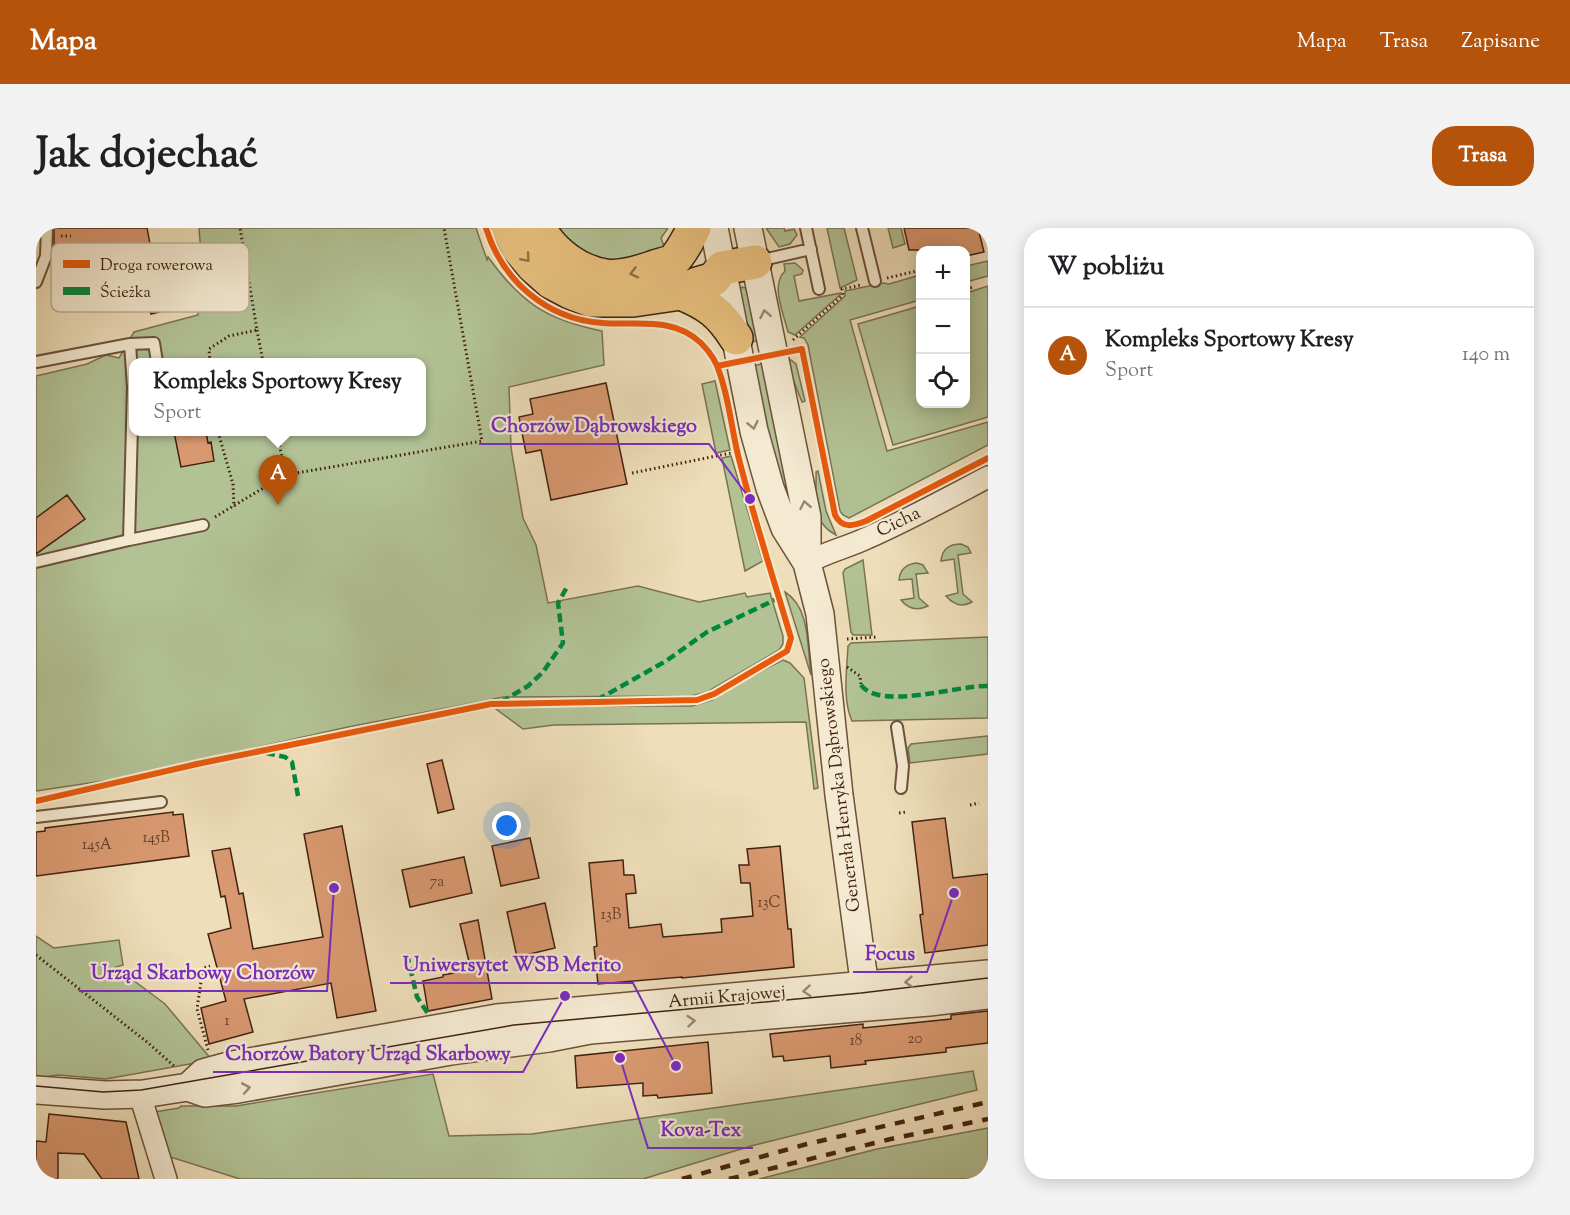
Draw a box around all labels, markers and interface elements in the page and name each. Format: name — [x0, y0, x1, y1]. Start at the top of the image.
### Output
text: Mapa — [30, 22, 97, 62]
text: Mapa — [1297, 27, 1347, 57]
text: Trasa — [1380, 27, 1428, 57]
text: Zapisane — [1461, 27, 1540, 57]
text: Jak dojechać — [36, 126, 258, 186]
button: Trasa — [1432, 126, 1534, 186]
legend — [51, 243, 249, 312]
map controls — [916, 246, 970, 408]
button: + — [916, 246, 970, 300]
text: W pobliżu — [1048, 249, 1164, 286]
one-way arrow — [519, 251, 530, 262]
text: Droga rowerowa — [100, 255, 214, 278]
one-way arrow — [629, 265, 639, 278]
text: Ścieżka — [100, 281, 151, 305]
button: − — [916, 300, 970, 354]
one-way arrow — [759, 309, 772, 319]
text: Kompleks Sportowy Kresy — [1105, 325, 1354, 357]
text: A — [1059, 341, 1076, 370]
text: 140 m — [1462, 341, 1510, 370]
button: locate — [916, 354, 970, 408]
text: Sport — [1105, 357, 1153, 386]
popup — [129, 358, 426, 436]
text: Kompleks Sportowy Kresy — [153, 367, 402, 399]
text: Sport — [153, 399, 201, 428]
callout: Chorzów Dąbrowskiego — [479, 406, 709, 444]
text: Chorzów Dąbrowskiego — [491, 413, 697, 442]
one-way arrow — [746, 420, 759, 430]
pin: A — [258, 456, 298, 505]
one-way arrow — [799, 500, 812, 510]
street label: Cicha — [873, 501, 925, 545]
street label: Generała Henryka Dąbrowskiego — [812, 657, 868, 913]
your location — [492, 811, 521, 840]
house number: 145B — [142, 828, 170, 849]
house number: 145A — [82, 835, 112, 856]
house number: 7a — [430, 872, 444, 893]
house number: 13C — [757, 893, 781, 914]
house number: 13B — [601, 905, 622, 926]
callout: Focus — [853, 934, 927, 972]
text: Focus — [865, 941, 915, 970]
callout: Uniwersytet WSB Merito — [390, 945, 633, 983]
text: Uniwersytet WSB Merito — [403, 952, 621, 981]
callout: Urząd Skarbowy Chorzów — [79, 953, 327, 991]
text: Urząd Skarbowy Chorzów — [91, 960, 315, 989]
one-way arrow — [904, 975, 913, 988]
street label: Armii Krajowej — [667, 980, 787, 1016]
one-way arrow — [802, 984, 811, 997]
house number: 1 — [224, 1011, 230, 1032]
one-way arrow — [686, 1015, 695, 1028]
house number: 20 — [908, 1029, 923, 1050]
house number: 18 — [850, 1031, 862, 1052]
callout: Chorzów Batory Urząd Skarbowy — [213, 1034, 523, 1072]
text: Chorzów Batory Urząd Skarbowy — [225, 1041, 511, 1070]
one-way arrow — [240, 1082, 250, 1095]
callout: Kova-Tex — [648, 1110, 753, 1148]
text: Kova-Tex — [661, 1117, 741, 1146]

